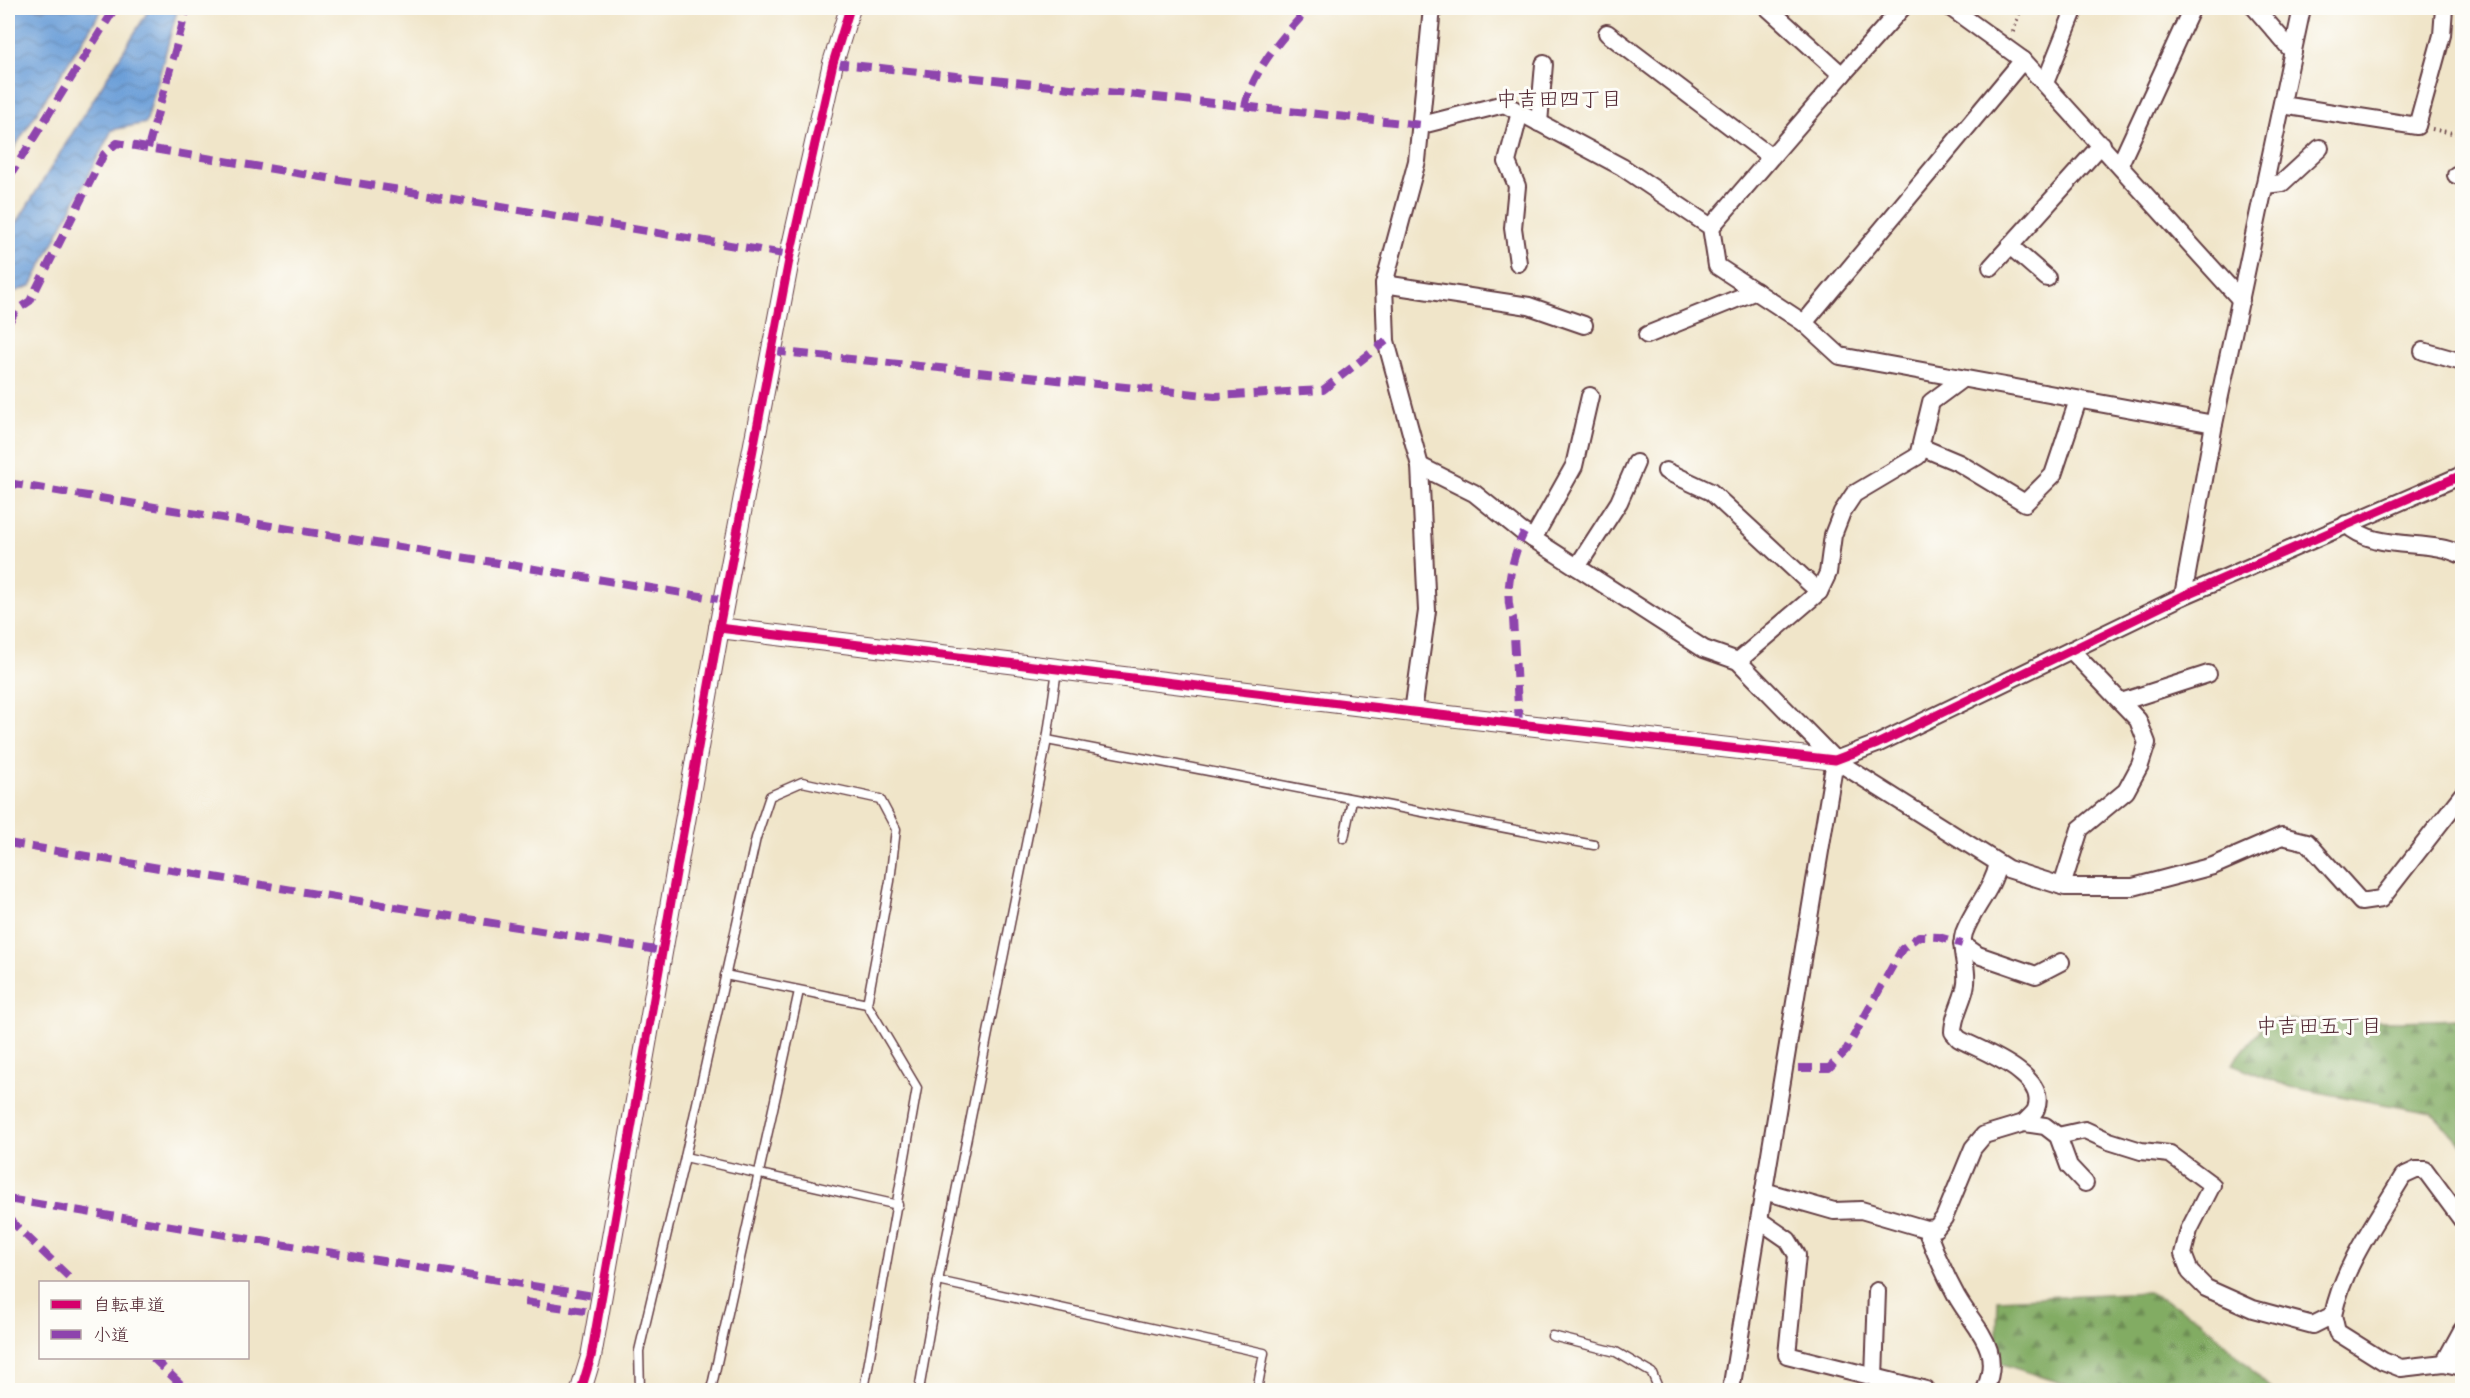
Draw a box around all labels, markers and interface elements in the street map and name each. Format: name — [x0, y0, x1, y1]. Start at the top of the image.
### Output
district label: 中吉田四丁目 — [1496, 86, 1622, 111]
district label: 中吉田五丁目 — [2256, 1013, 2382, 1038]
legend — [39, 1281, 249, 1359]
text: 自転車道 — [93, 1294, 165, 1316]
text: 小道 — [93, 1324, 129, 1346]

